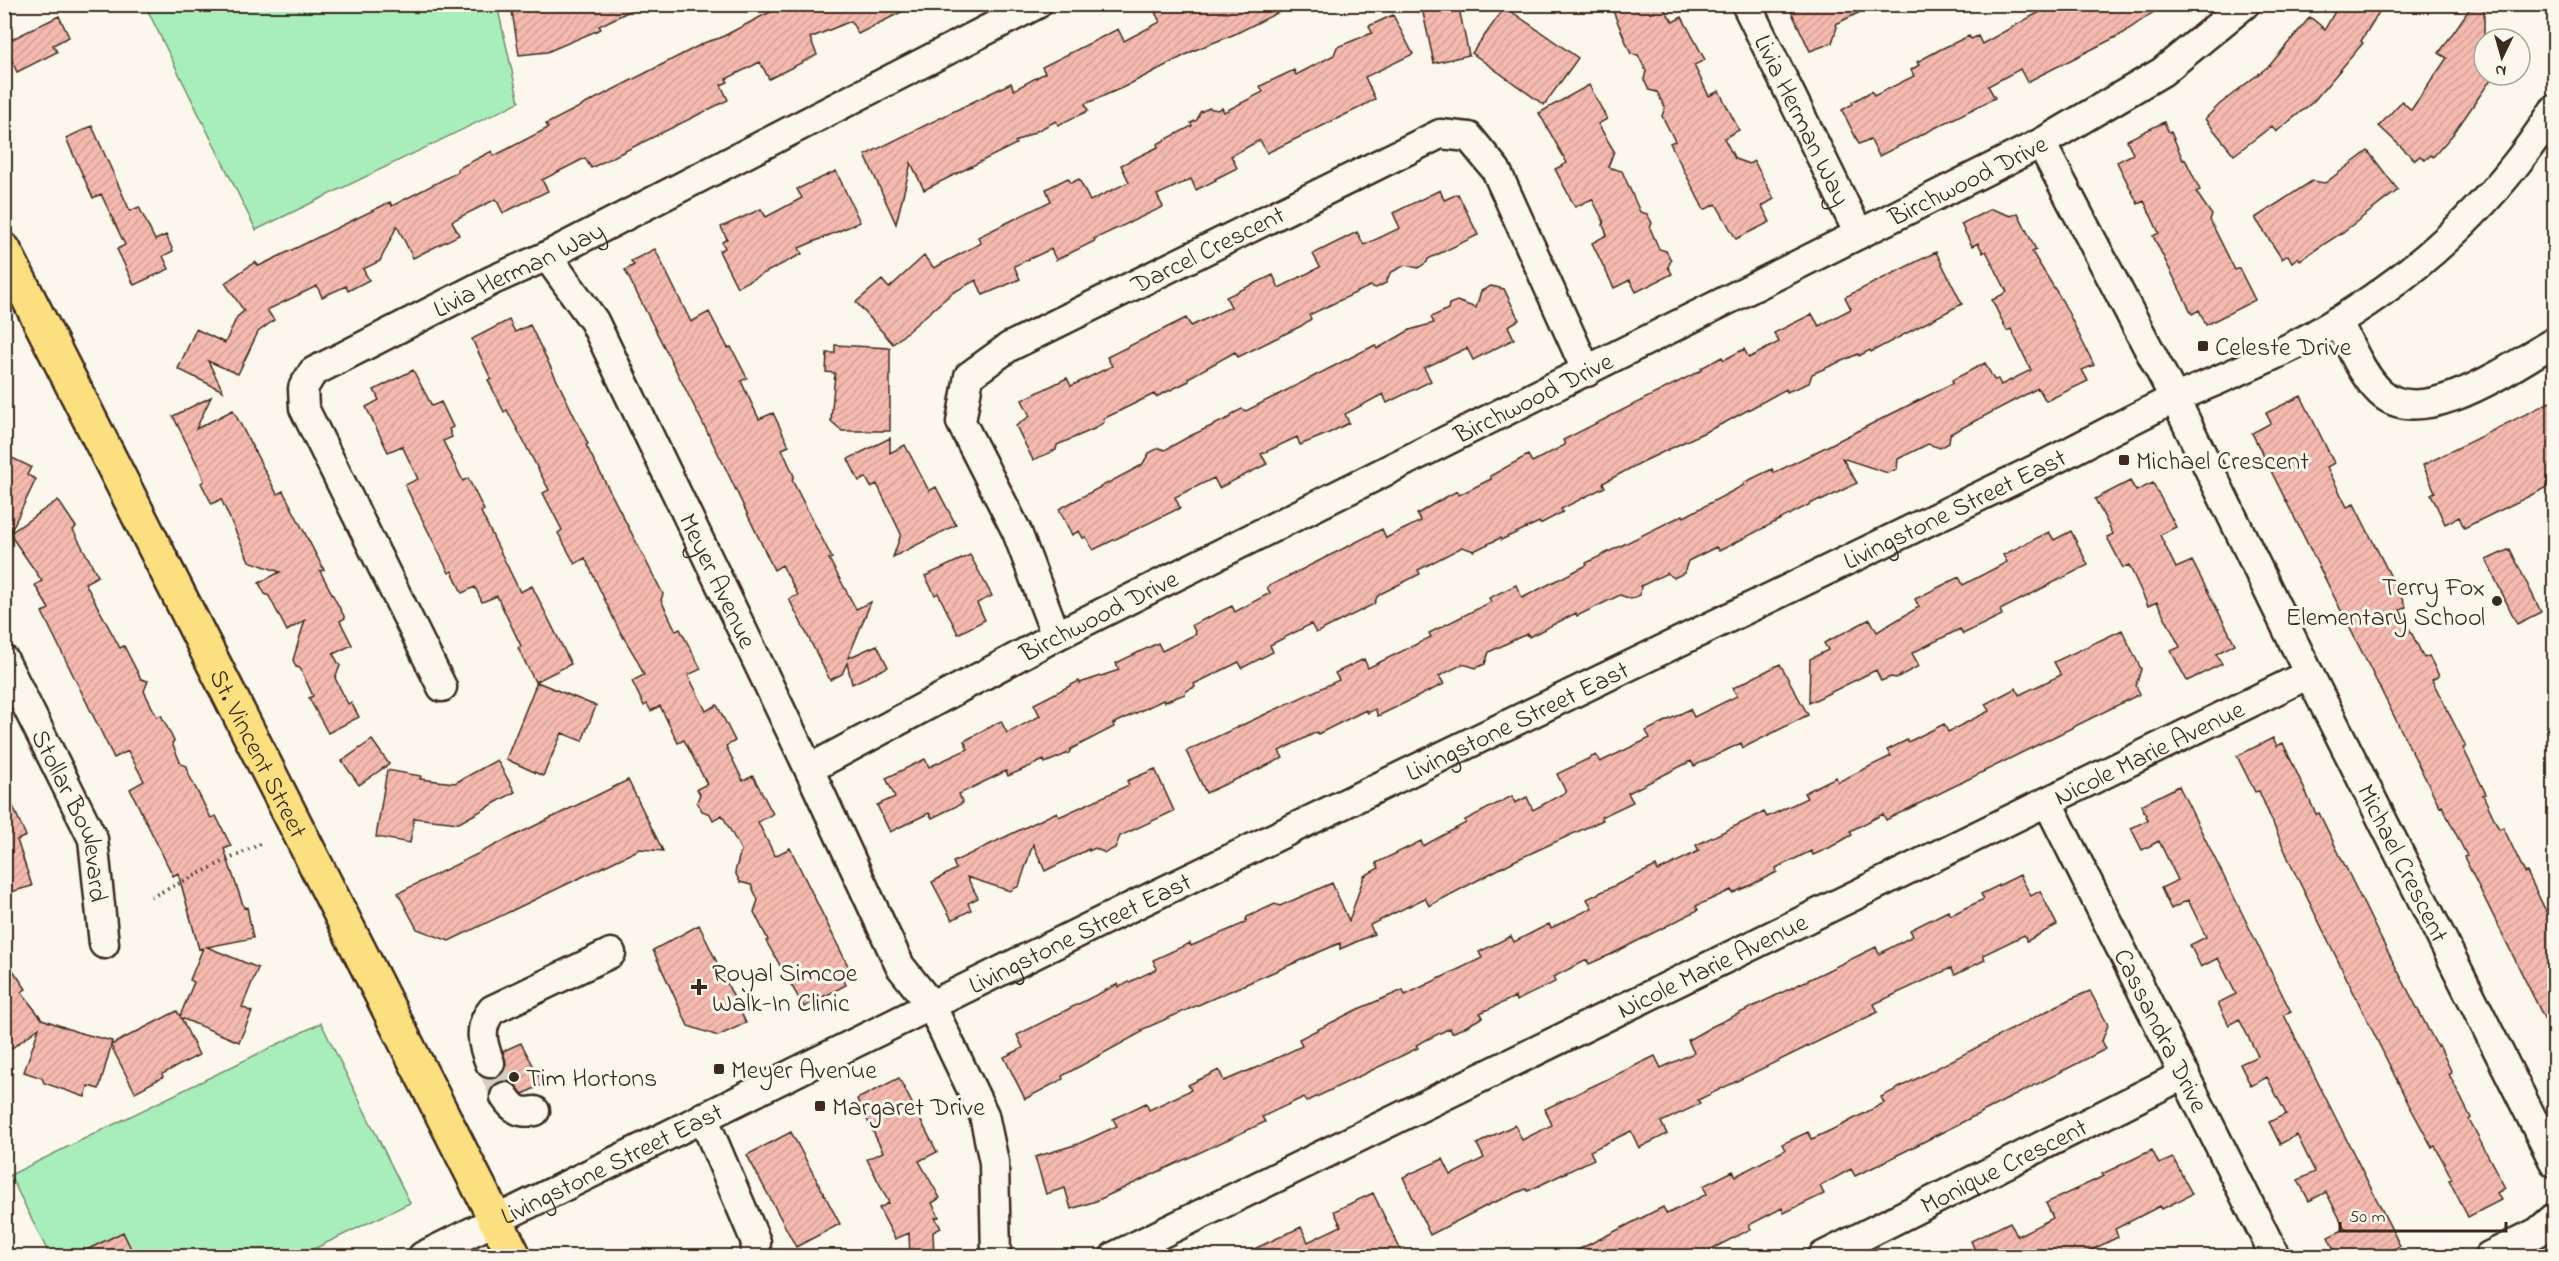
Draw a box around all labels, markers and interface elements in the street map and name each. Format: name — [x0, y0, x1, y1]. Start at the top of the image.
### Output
north arrow — [2472, 27, 2532, 87]
street label: Livia Herman Way — [1742, 29, 1858, 213]
text: N — [2494, 58, 2507, 82]
street label: Birchwood Drive — [1882, 126, 2055, 239]
street label: Darcel Crescent — [1125, 197, 1292, 306]
street label: Livia Herman Way — [427, 213, 612, 329]
place label: Celeste Drive — [2215, 330, 2352, 368]
marker: Celeste Drive — [2196, 339, 2210, 353]
street label: Birchwood Drive — [1447, 344, 1621, 456]
street label: Livingstone Street East — [1838, 441, 2074, 581]
place label: Michael Crescent — [2136, 444, 2309, 482]
marker: Michael Crescent — [2117, 453, 2131, 467]
street label: Meyer Avenue — [667, 508, 765, 656]
street label: Birchwood Drive — [1013, 561, 1186, 674]
place label: Terry Fox Elementary School — [2286, 570, 2485, 638]
marker: Terry Fox Elementary School — [2490, 594, 2504, 608]
street label: Livingstone Street East — [1400, 653, 1636, 793]
street label: St. Vincent Street — [198, 663, 315, 846]
street label: Nicole Marie Avenue — [2048, 692, 2252, 817]
street label: Stollar Boulevard — [19, 724, 116, 905]
street label: Michael Crescent — [2345, 778, 2457, 950]
street label: Livingstone Street East — [963, 864, 1199, 1006]
street label: Nicole Marie Avenue — [1612, 905, 1815, 1030]
street label: Cassandra Drive — [2102, 943, 2216, 1120]
place label: Royal Simcoe Walk-In Clinic — [712, 956, 858, 1024]
marker: Royal Simcoe Walk-In Clinic — [690, 978, 708, 996]
place label: Meyer Avenue — [731, 1053, 877, 1091]
place label: Tim Hortons — [526, 1061, 657, 1099]
marker: Meyer Avenue — [712, 1062, 726, 1076]
marker: Tim Hortons — [507, 1070, 521, 1084]
place label: Margaret Drive — [832, 1090, 985, 1128]
street label: Livingstone Street East — [495, 1095, 731, 1237]
marker: Margaret Drive — [813, 1099, 827, 1113]
street label: Monique Crescent — [1915, 1110, 2095, 1226]
scale bar — [2340, 1195, 2506, 1233]
text: 50 m — [2349, 1205, 2386, 1231]

